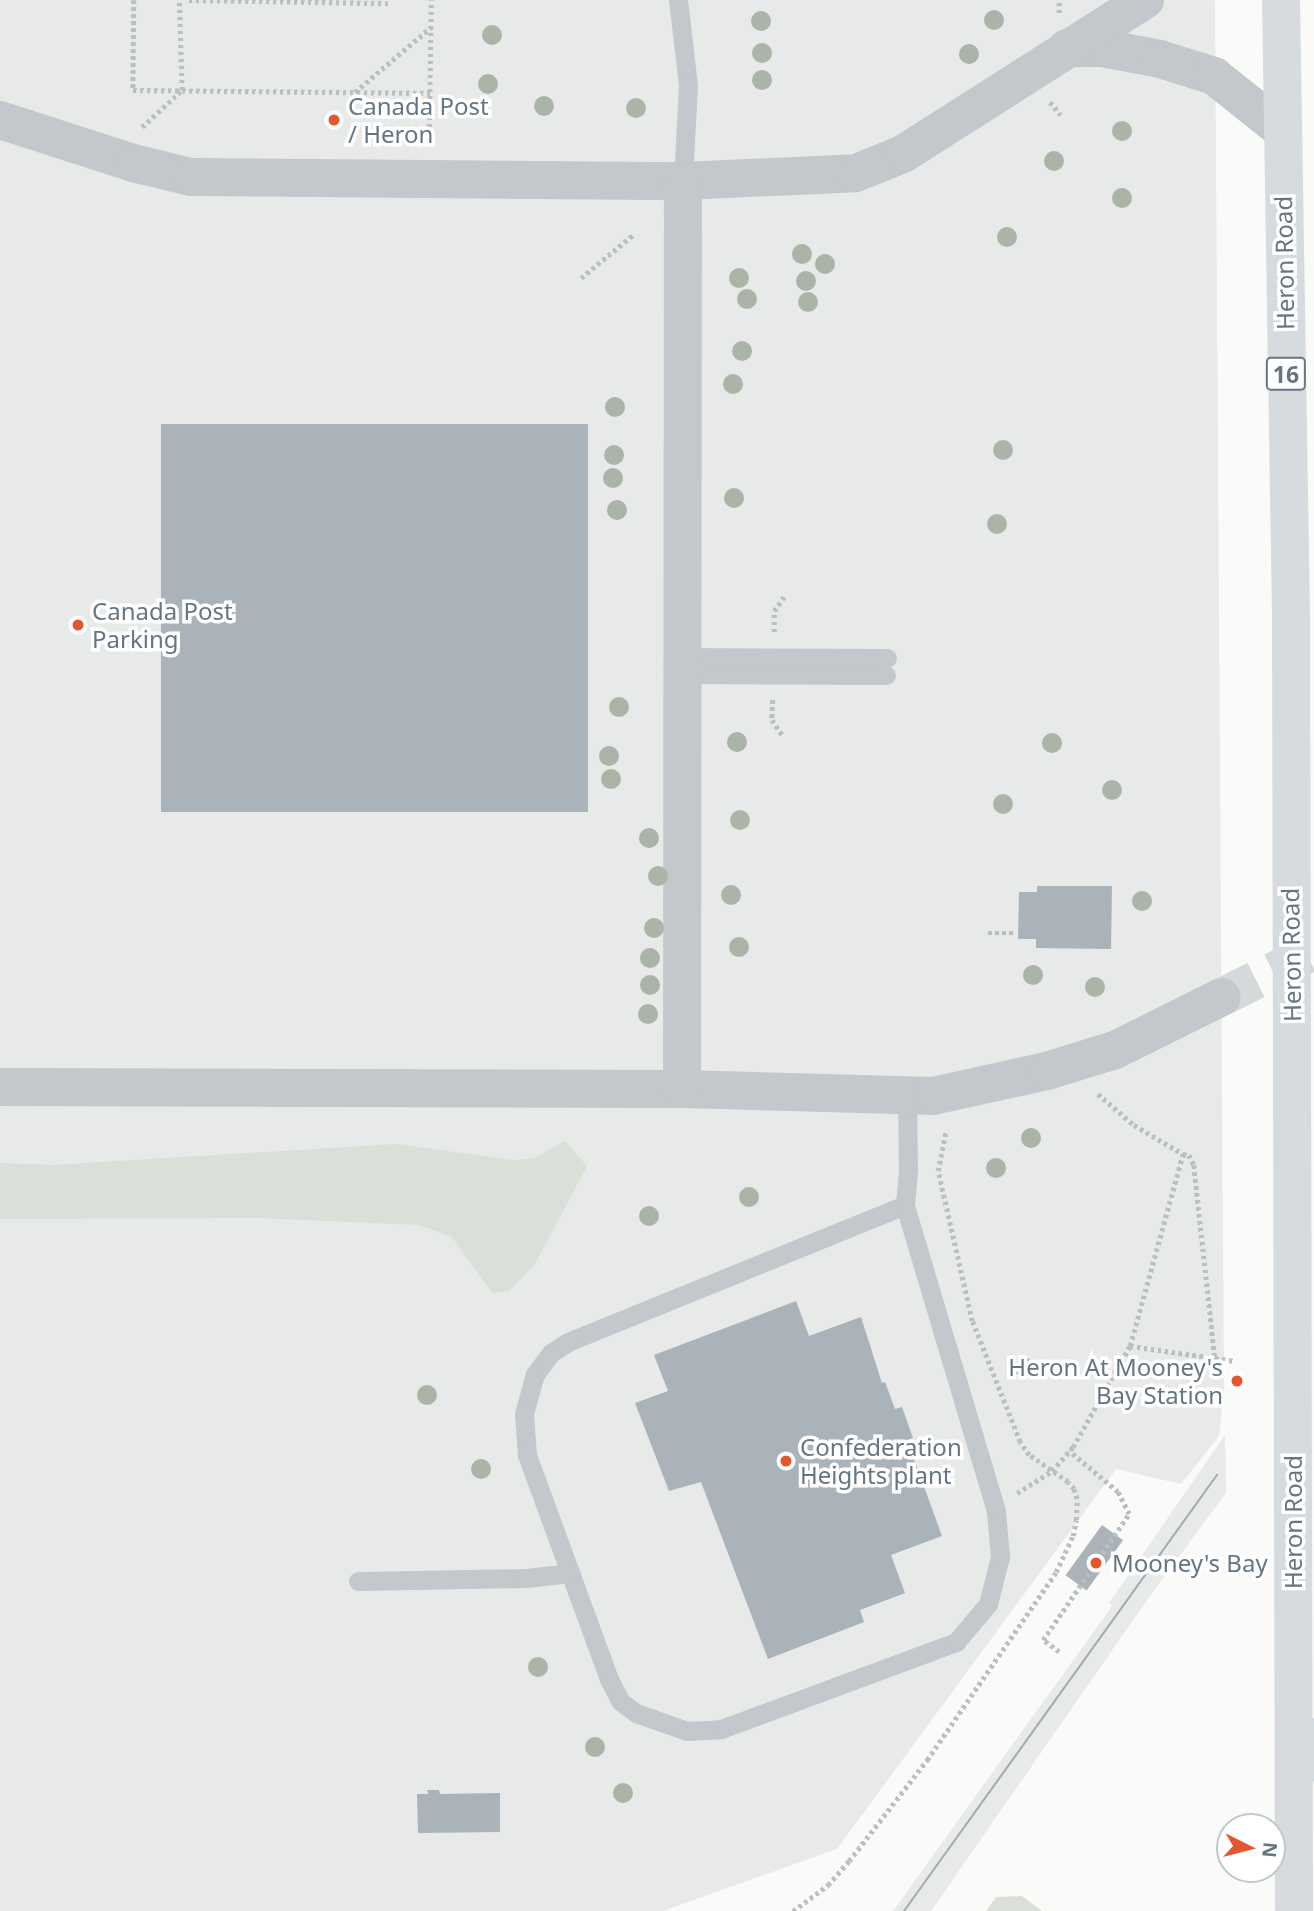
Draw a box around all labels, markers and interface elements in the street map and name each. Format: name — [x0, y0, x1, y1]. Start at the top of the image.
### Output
place label: Canada Post / Heron — [348, 92, 489, 148]
marker: Canada Post / Heron — [326, 112, 342, 128]
street label: Heron Road — [1268, 196, 1300, 330]
road number: 16 — [1265, 354, 1307, 394]
place label: Canada Post Parking — [92, 597, 233, 653]
marker: Canada Post Parking — [70, 617, 86, 633]
street label: Heron Road — [1275, 888, 1307, 1022]
place label: Heron At Mooney's Bay Station — [1008, 1353, 1223, 1409]
marker: Heron At Mooney's Bay Station — [1229, 1373, 1245, 1389]
place label: Confederation Heights plant — [800, 1433, 962, 1489]
marker: Confederation Heights plant — [778, 1453, 794, 1469]
street label: Heron Road — [1279, 1455, 1307, 1589]
place label: Mooney's Bay — [1112, 1549, 1268, 1577]
marker: Mooney's Bay — [1086, 1553, 1106, 1573]
north arrow — [1216, 1813, 1286, 1883]
text: N — [1256, 1841, 1284, 1859]

